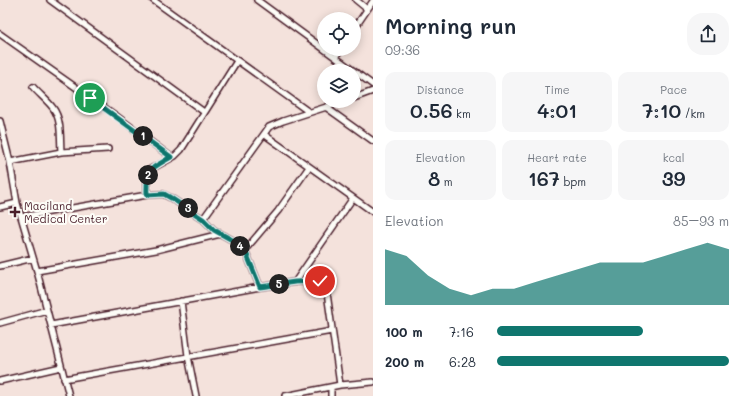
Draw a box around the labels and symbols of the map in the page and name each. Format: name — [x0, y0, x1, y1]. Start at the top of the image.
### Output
pin — [73, 81, 107, 115]
pin: 1 — [133, 126, 153, 146]
pin: 2 — [138, 165, 158, 185]
place label: Maciland Medical Center — [24, 198, 107, 226]
pin: 3 — [178, 198, 198, 218]
marker: Maciland Medical Center — [9, 206, 21, 218]
pin: 4 — [230, 236, 250, 256]
pin — [303, 264, 337, 298]
pin: 5 — [269, 274, 289, 294]

